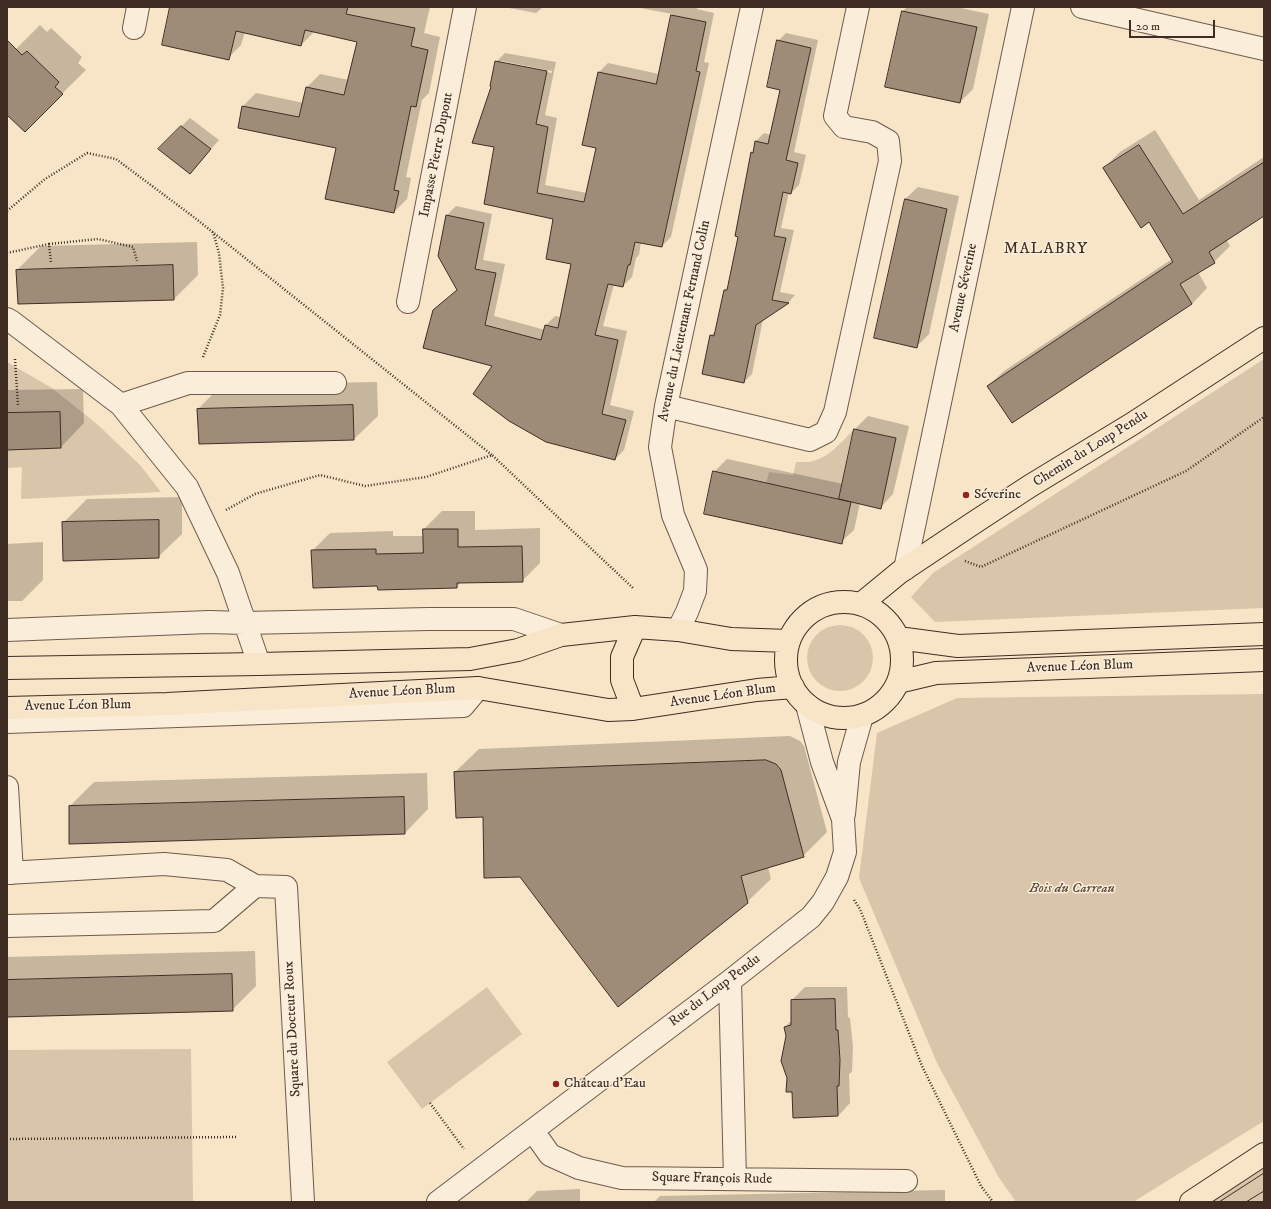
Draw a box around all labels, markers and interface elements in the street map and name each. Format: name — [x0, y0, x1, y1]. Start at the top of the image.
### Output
scale bar — [1131, 12, 1217, 38]
text: 20 m — [1136, 19, 1160, 34]
street label: Impasse Pierre Dupont — [417, 91, 457, 219]
street label: Avenue du Lieutenant Fernand Colin — [655, 219, 715, 423]
district label: MALABRY — [1004, 240, 1088, 260]
street label: Avenue Séverine — [946, 242, 982, 334]
street label: Chemin du Loup Pendu — [1031, 407, 1151, 491]
place label: Séverine — [974, 487, 1021, 503]
marker: Séverine — [961, 490, 971, 500]
street label: Avenue Léon Blum — [1026, 657, 1134, 677]
street label: Avenue Léon Blum — [669, 680, 777, 712]
street label: Avenue Léon Blum — [348, 681, 456, 703]
street label: Avenue Léon Blum — [25, 697, 131, 715]
park label: Bois du Carreau — [1029, 881, 1115, 897]
street label: Rue du Loup Pendu — [666, 951, 764, 1031]
street label: Square du Docteur Roux — [281, 961, 305, 1097]
place label: Château d'Eau — [564, 1076, 646, 1092]
marker: Château d'Eau — [551, 1079, 561, 1089]
street label: Square François Rude — [652, 1170, 772, 1188]

